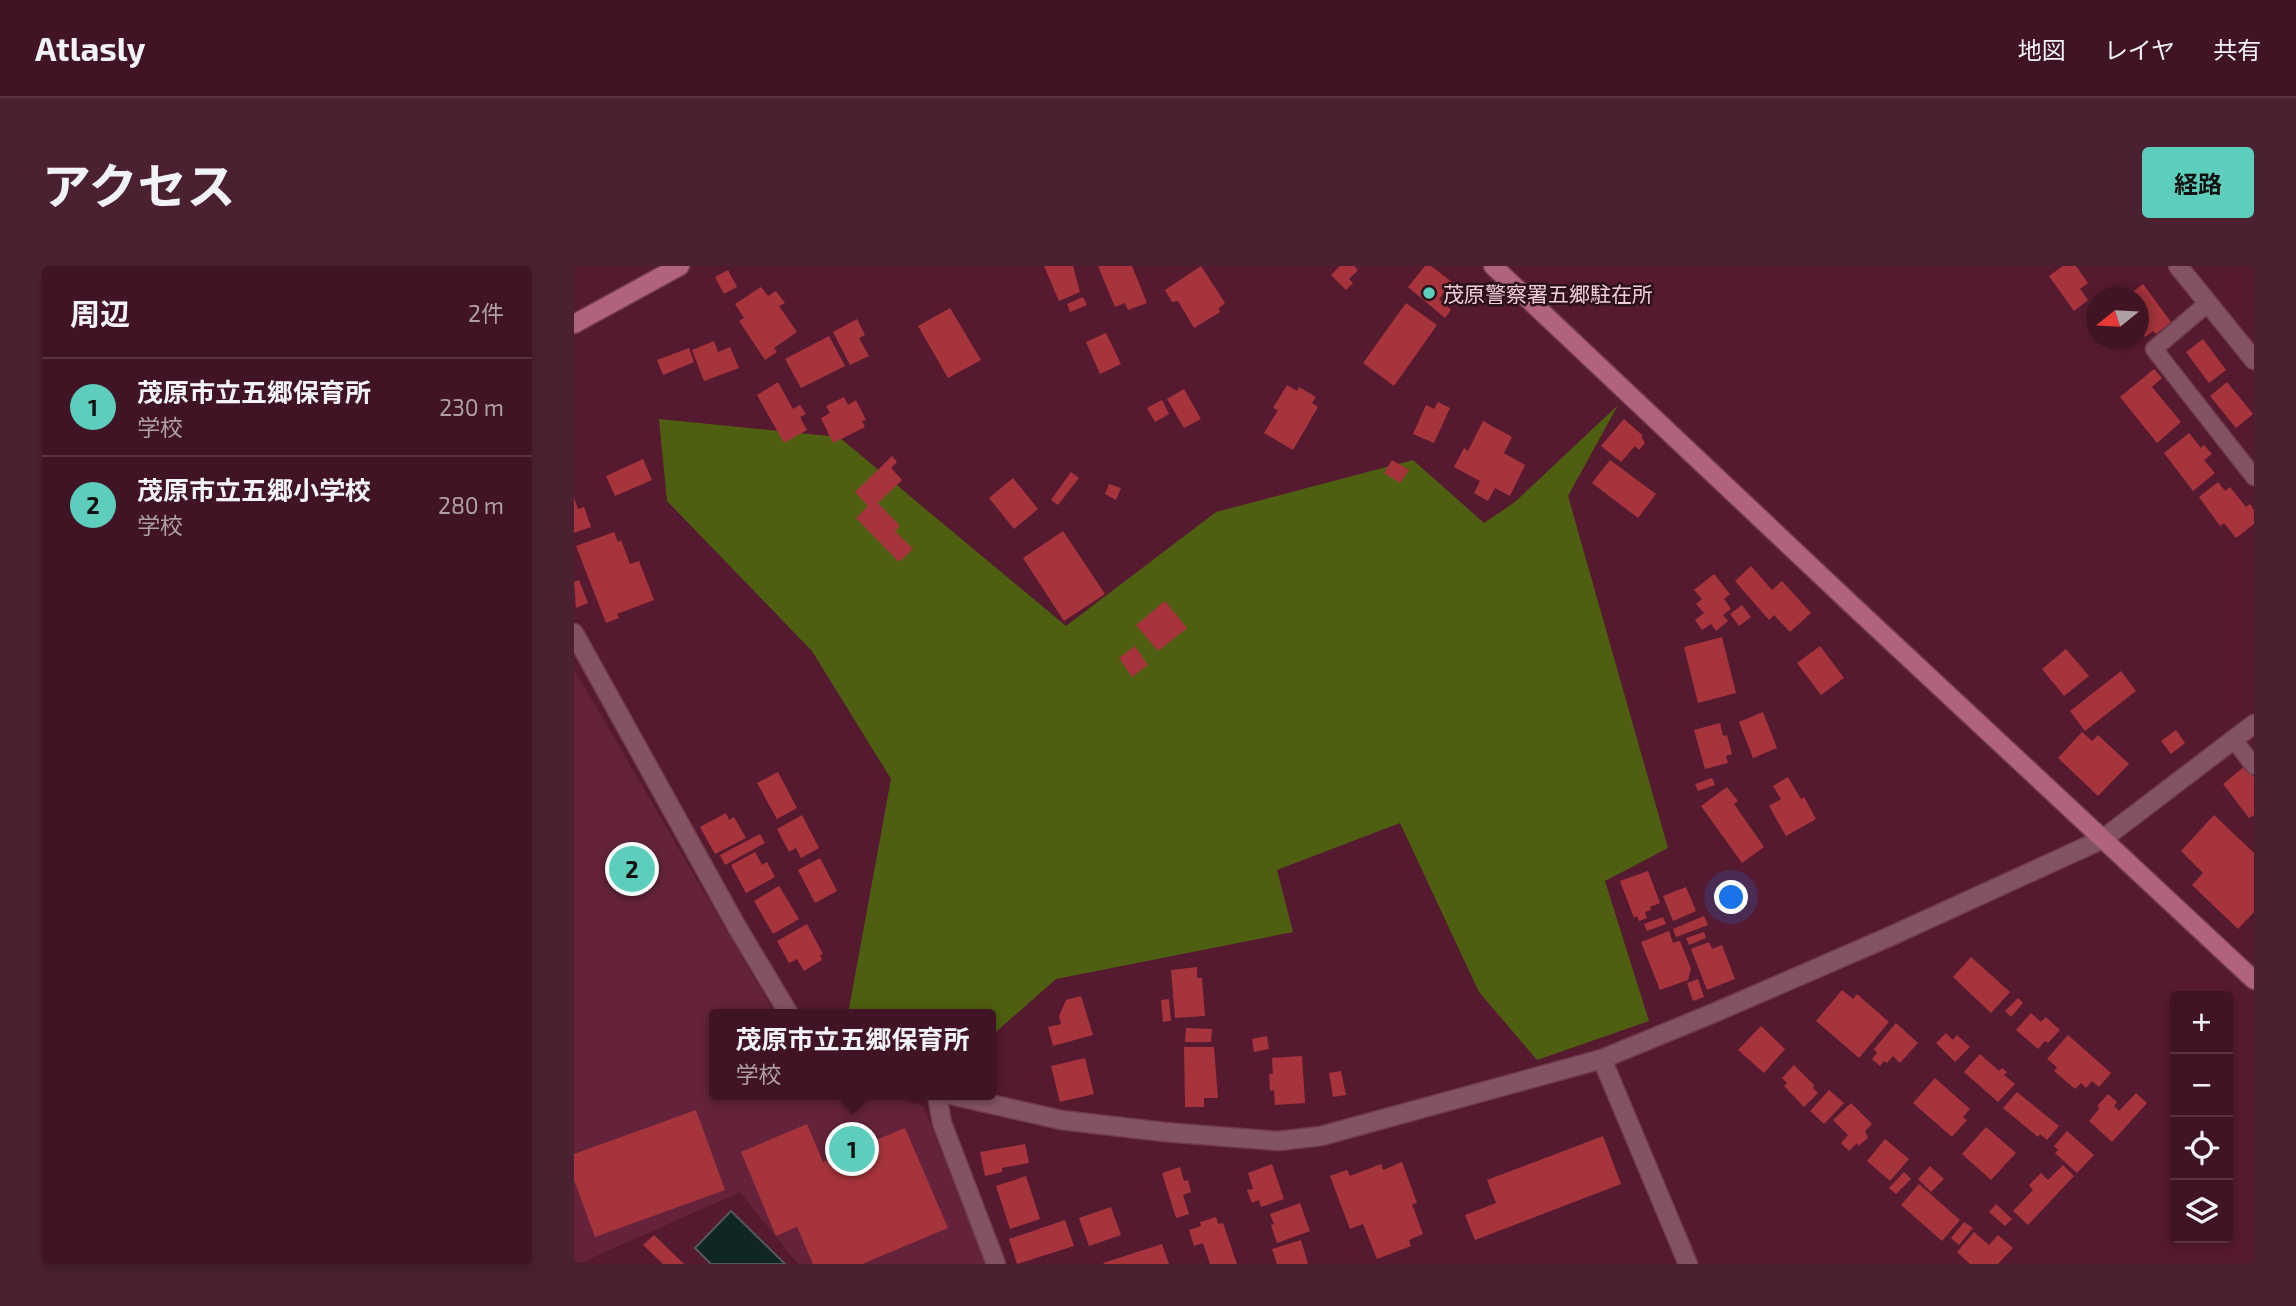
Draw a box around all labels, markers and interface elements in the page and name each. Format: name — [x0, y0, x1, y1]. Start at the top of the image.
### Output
text: Atlasly — [35, 28, 145, 68]
text: 地図 — [2018, 35, 2066, 64]
text: レイヤ — [2104, 35, 2175, 64]
text: 共有 — [2213, 35, 2261, 64]
button: 経路 — [2142, 147, 2254, 218]
text: アクセス — [42, 155, 236, 214]
place label: 茂原警察署五郷駐在所 — [1443, 281, 1653, 306]
marker: 茂原警察署五郷駐在所 — [1421, 285, 1437, 301]
north arrow — [2086, 287, 2149, 350]
text: 周辺 — [70, 295, 130, 331]
text: 2件 — [468, 299, 504, 327]
text: 茂原市立五郷保育所 — [137, 376, 371, 407]
text: 1 — [88, 393, 98, 421]
text: 230 m — [439, 393, 504, 421]
text: 学校 — [137, 413, 183, 441]
text: 茂原市立五郷小学校 — [137, 474, 371, 505]
text: 2 — [86, 491, 100, 519]
text: 280 m — [438, 491, 504, 519]
text: 学校 — [137, 511, 183, 539]
pin: 2 — [609, 843, 655, 895]
your location — [1714, 880, 1748, 914]
map controls — [2170, 991, 2233, 1243]
button: + — [2170, 991, 2233, 1054]
popup — [709, 1009, 996, 1100]
text: 茂原市立五郷保育所 — [735, 1023, 970, 1054]
button: − — [2170, 1054, 2233, 1117]
text: 学校 — [735, 1060, 781, 1088]
button: locate — [2170, 1117, 2233, 1180]
pin: 1 — [829, 1123, 875, 1175]
button: layers — [2170, 1180, 2233, 1243]

